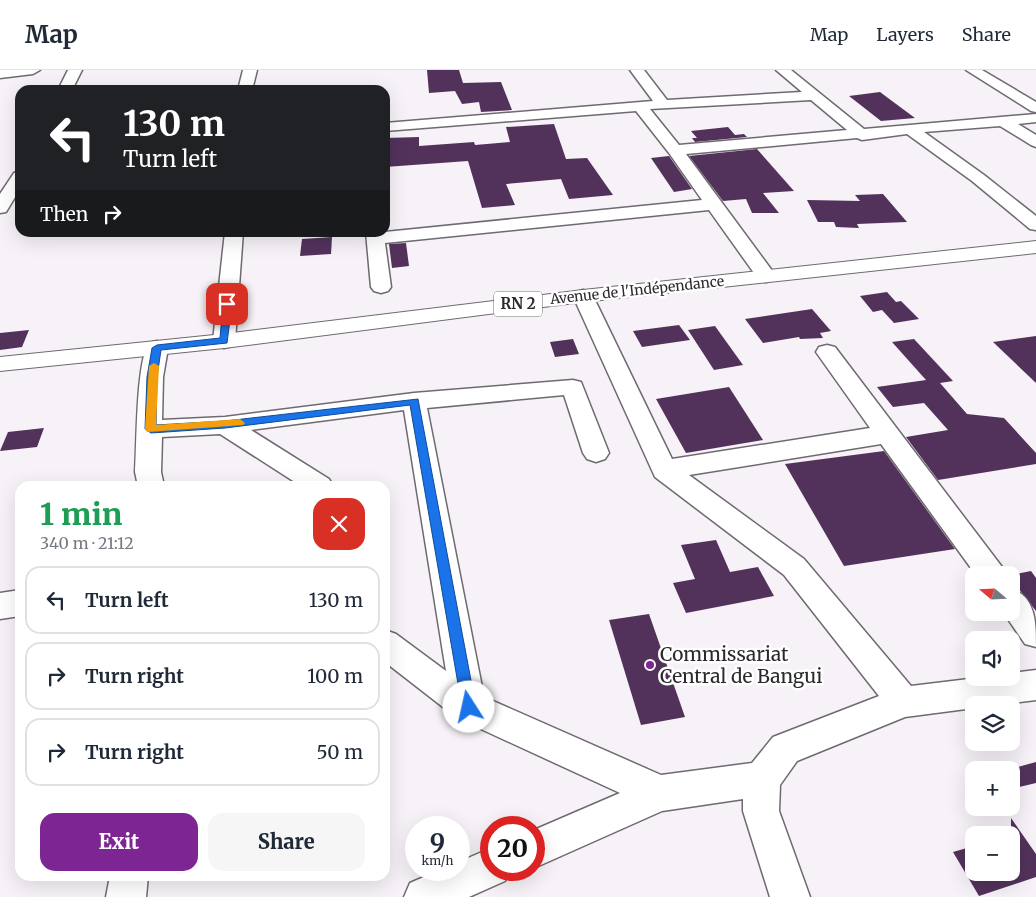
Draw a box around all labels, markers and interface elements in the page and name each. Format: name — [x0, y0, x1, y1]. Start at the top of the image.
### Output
text: Map — [25, 19, 78, 50]
text: Map — [810, 23, 848, 46]
text: Layers — [876, 23, 934, 46]
text: Share — [962, 23, 1011, 46]
text: 130 m — [123, 102, 225, 146]
icon: left — [40, 105, 105, 170]
text: Turn left — [123, 145, 217, 173]
icon: right — [98, 200, 126, 228]
text: Then — [40, 202, 88, 226]
street label: Avenue de l'Indépendance — [548, 272, 725, 308]
pin — [206, 283, 248, 325]
icon: arrive — [213, 290, 241, 318]
road number: RN 2 — [494, 292, 542, 316]
text: 1 min — [40, 495, 122, 533]
button: close — [313, 498, 365, 550]
text: 340 m · 21:12 — [40, 533, 134, 553]
north arrow — [965, 566, 1020, 621]
map controls — [965, 566, 1020, 881]
icon: left — [42, 586, 70, 614]
text: Turn left — [85, 588, 169, 612]
text: 130 m — [309, 588, 363, 612]
button: sound — [965, 631, 1020, 686]
place label: Commissariat Central de Bangui — [660, 642, 822, 688]
marker: Commissariat Central de Bangui — [644, 659, 656, 671]
icon: right — [42, 662, 70, 690]
text: Turn right — [85, 664, 184, 688]
text: 100 m — [307, 664, 363, 688]
position arrow — [442, 680, 494, 732]
button: layers — [965, 696, 1020, 751]
icon: right — [42, 738, 70, 766]
text: Turn right — [85, 740, 184, 764]
text: 50 m — [317, 740, 363, 764]
button: + — [965, 761, 1020, 816]
button: Exit — [40, 813, 198, 871]
button: Share — [208, 813, 365, 871]
speed limit sign: 20 — [480, 816, 545, 881]
text: 9 — [430, 826, 445, 858]
button: − — [965, 826, 1020, 881]
text: km/h — [422, 853, 453, 868]

